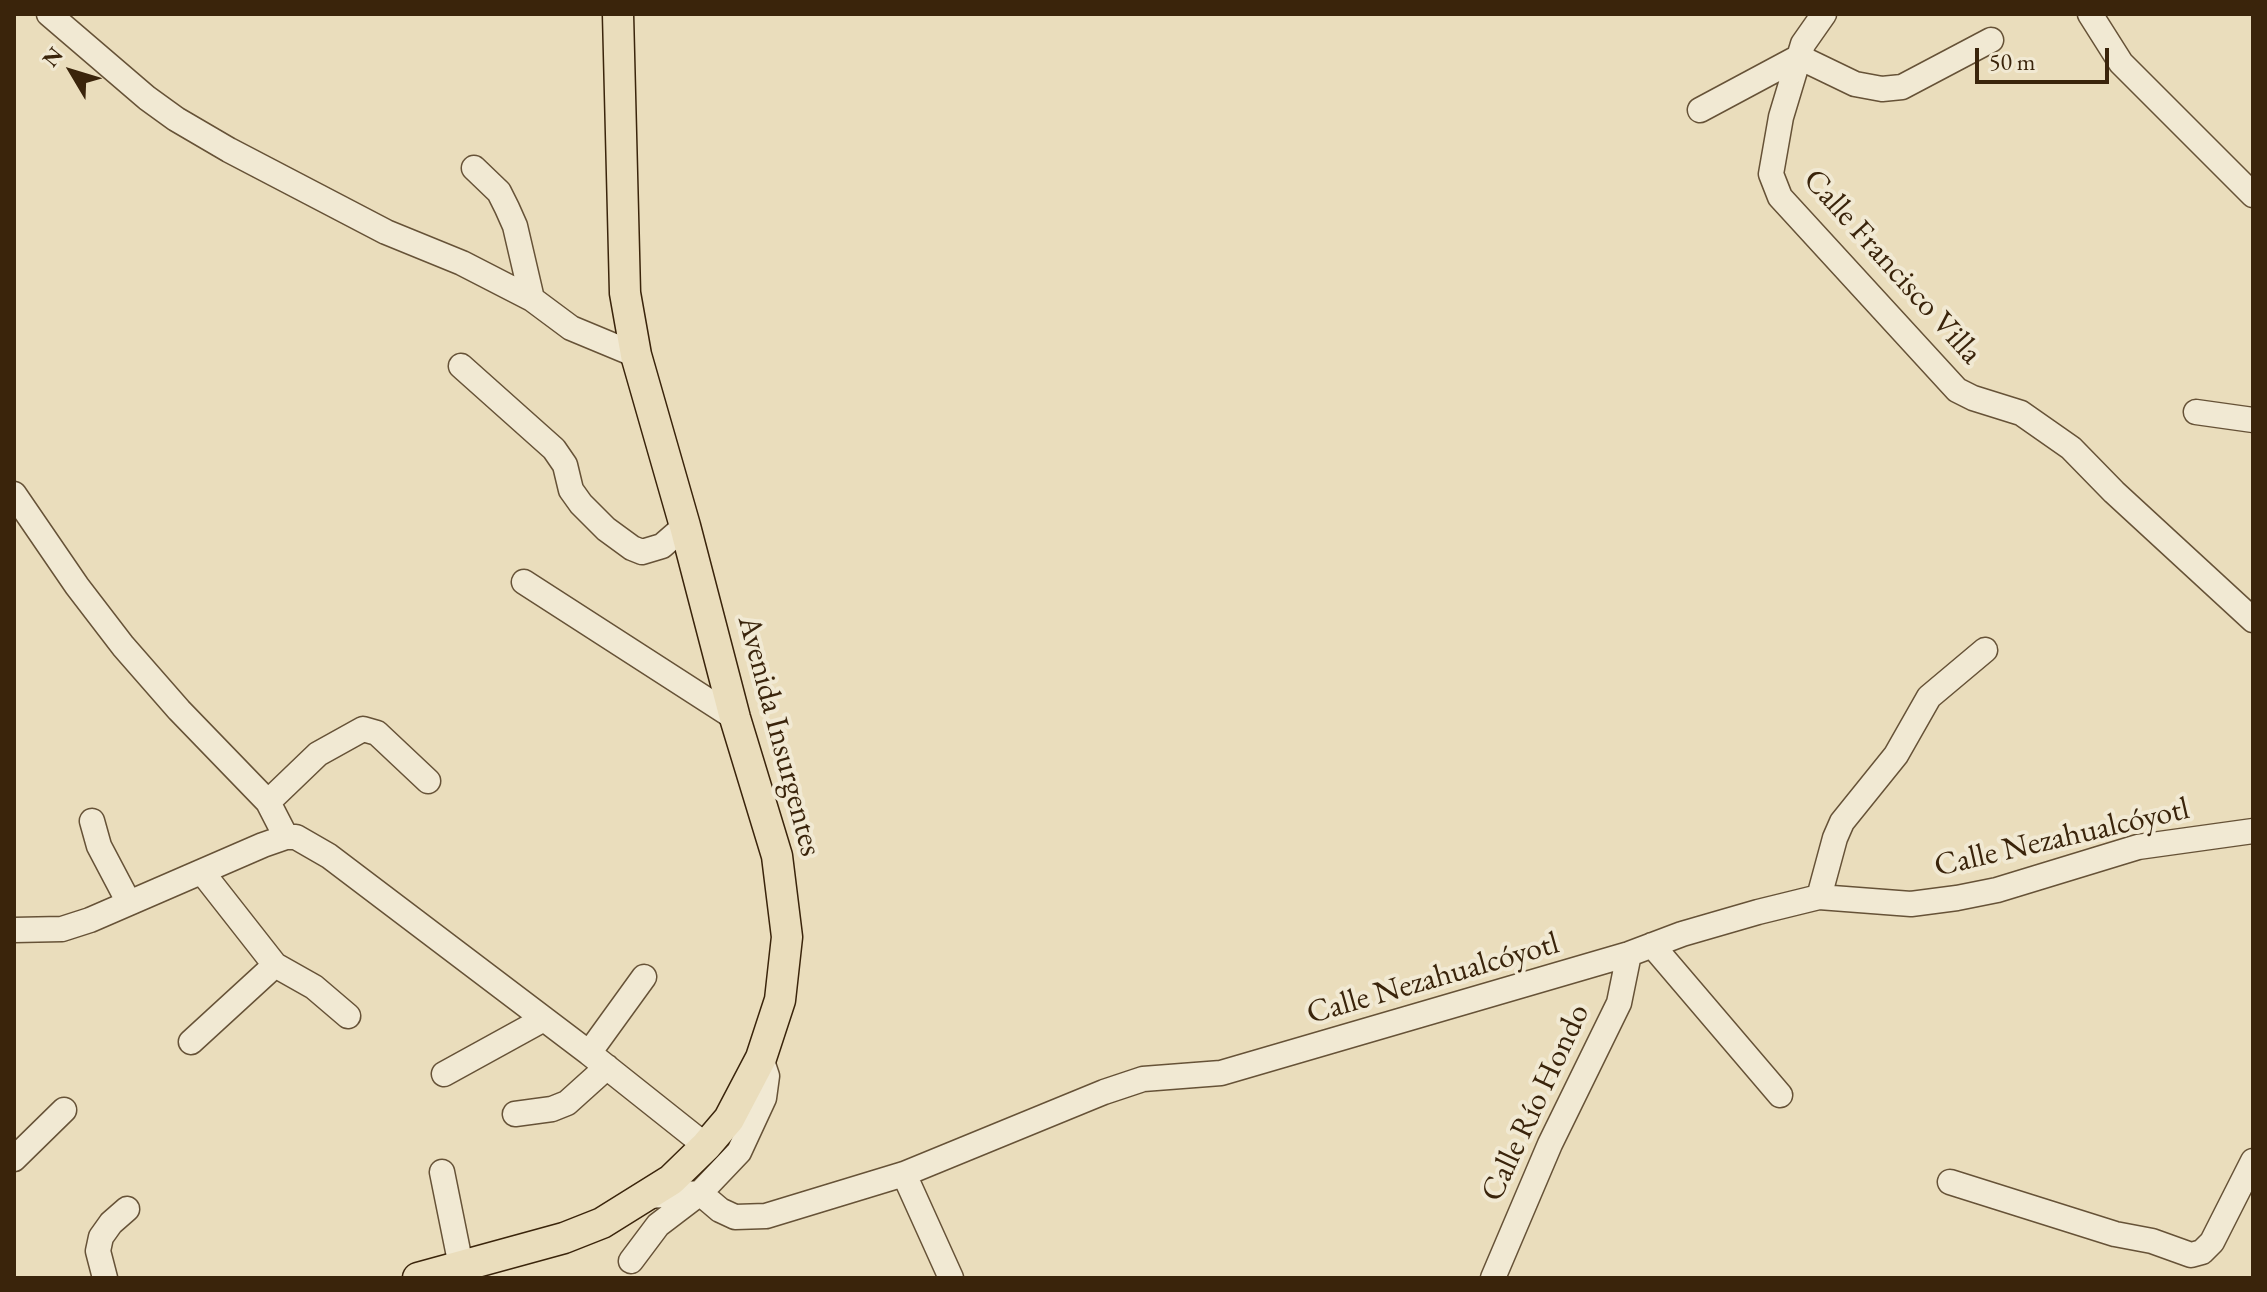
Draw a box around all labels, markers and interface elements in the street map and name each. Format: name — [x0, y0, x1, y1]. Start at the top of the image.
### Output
north arrow — [32, 32, 112, 112]
scale bar — [1979, 32, 2113, 82]
text: N — [36, 41, 70, 73]
text: 50 m — [1989, 46, 2036, 77]
street label: Calle Francisco Villa — [1794, 162, 1990, 372]
street label: Avenida Insurgentes — [728, 611, 830, 861]
street label: Calle Nezahualcóyotl — [1931, 790, 2193, 886]
street label: Calle Nezahualcóyotl — [1303, 925, 1563, 1033]
street label: Calle Río Hondo — [1474, 998, 1598, 1208]

